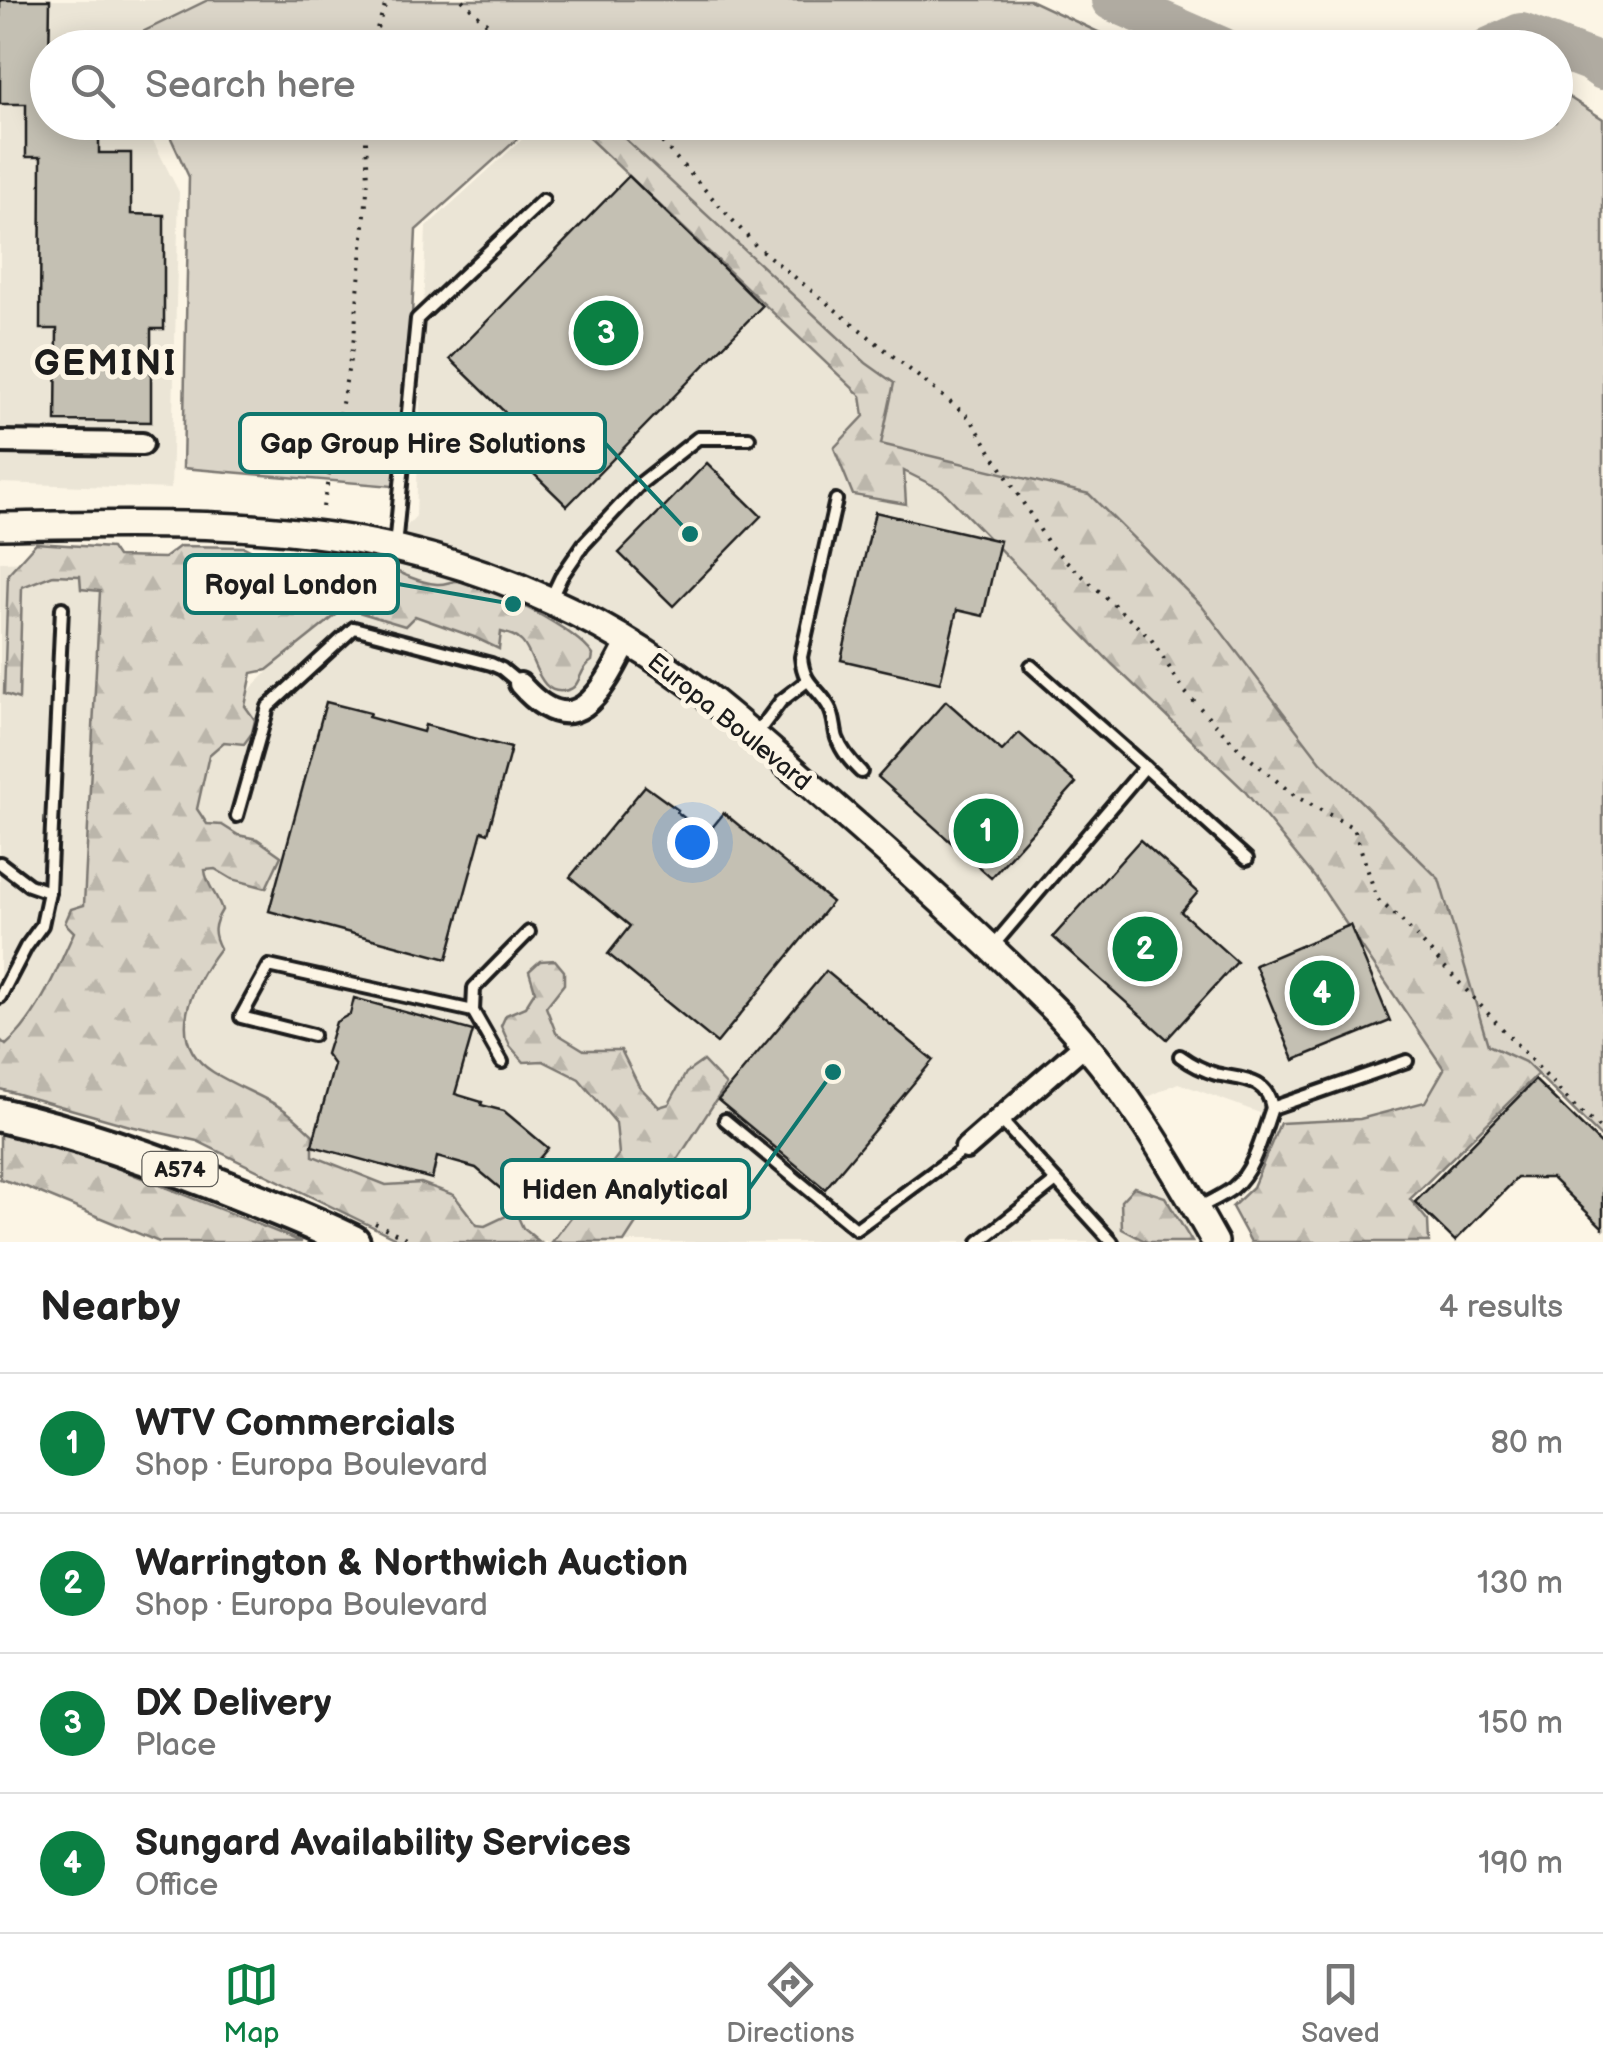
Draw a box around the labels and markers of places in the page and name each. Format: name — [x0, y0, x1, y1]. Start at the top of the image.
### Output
pin: 3 — [574, 296, 638, 370]
callout: Gap Group Hire Solutions — [240, 414, 605, 472]
callout: Royal London — [185, 555, 398, 613]
pin: 1 — [954, 794, 1018, 868]
pin: 2 — [1112, 912, 1178, 986]
pin: 4 — [1290, 956, 1354, 1030]
callout: Hiden Analytical — [502, 1160, 749, 1218]

